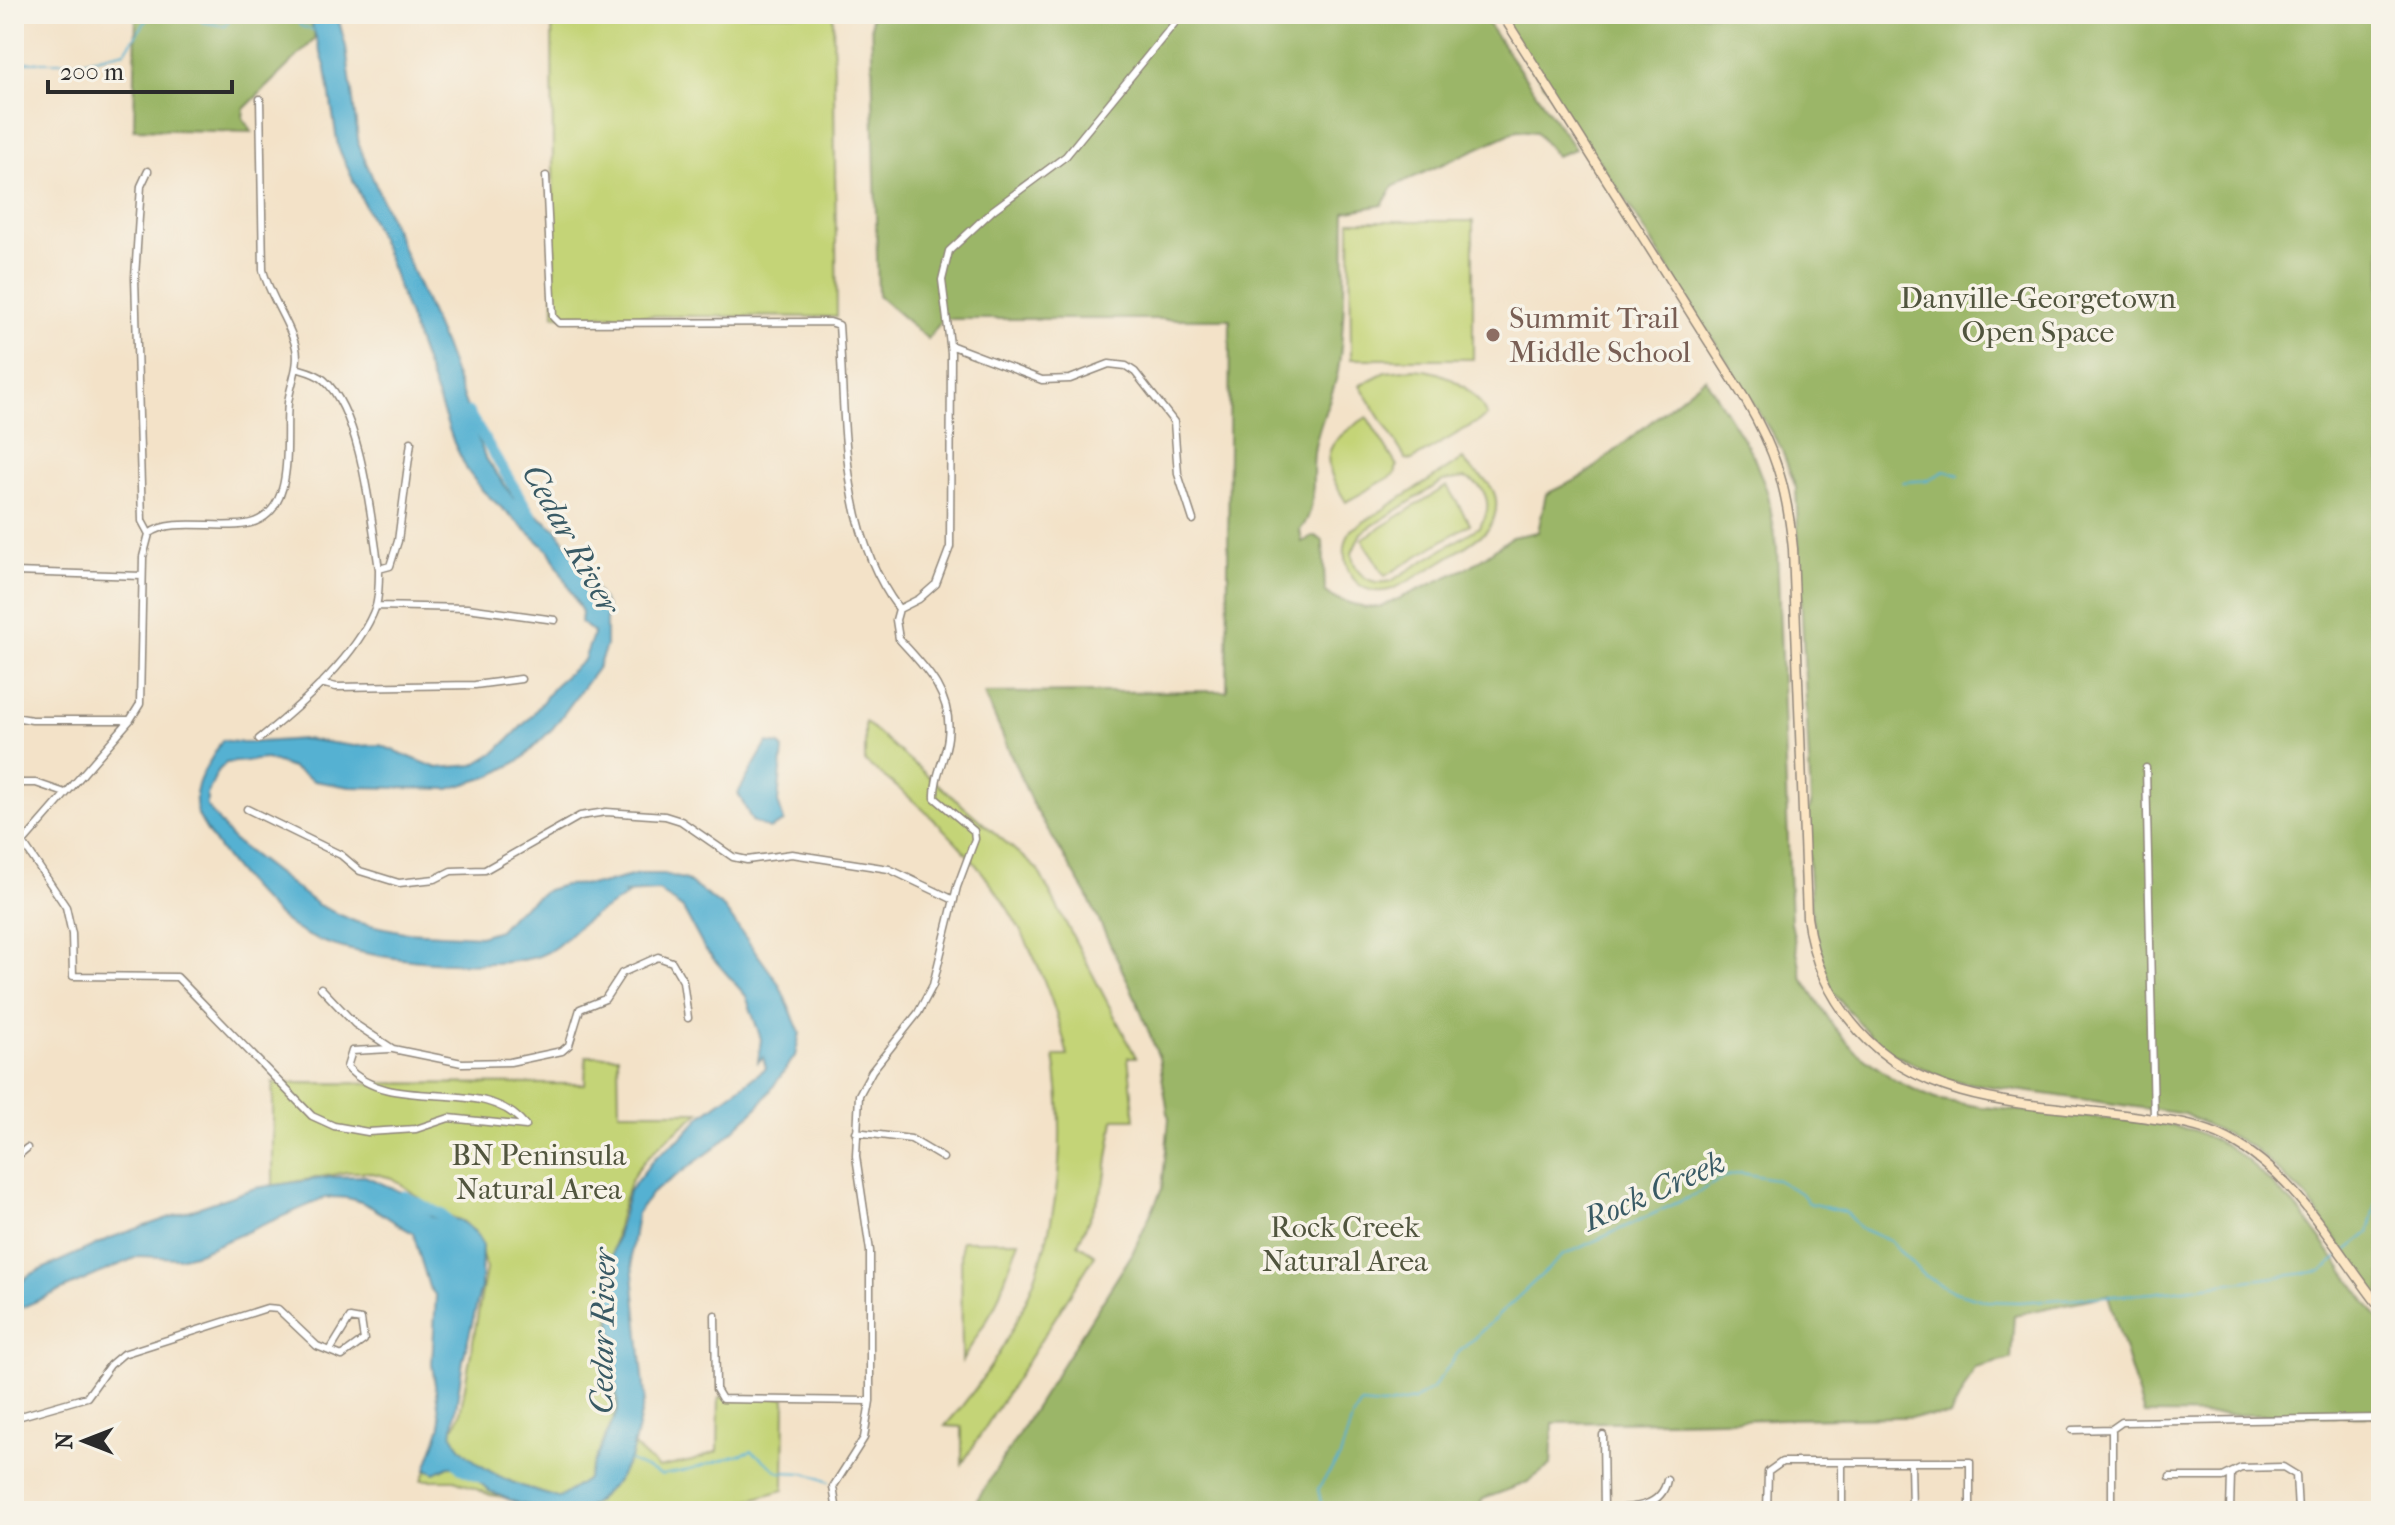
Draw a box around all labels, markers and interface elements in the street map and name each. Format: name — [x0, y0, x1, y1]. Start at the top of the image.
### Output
scale bar — [48, 44, 232, 94]
text: 200 m — [60, 58, 124, 86]
park label: Danville-Georgetown Open Space — [1900, 281, 2177, 350]
place label: Summit Trail Middle School — [1509, 301, 1691, 370]
marker: Summit Trail Middle School — [1484, 326, 1502, 344]
water label: Cedar River — [515, 458, 629, 623]
park label: BN Peninsula Natural Area — [452, 1138, 628, 1207]
water label: Rock Creek — [1576, 1143, 1731, 1239]
park label: Rock Creek Natural Area — [1262, 1210, 1429, 1279]
water label: Cedar River — [583, 1245, 623, 1414]
north arrow — [44, 1401, 124, 1481]
text: N — [52, 1432, 78, 1449]

